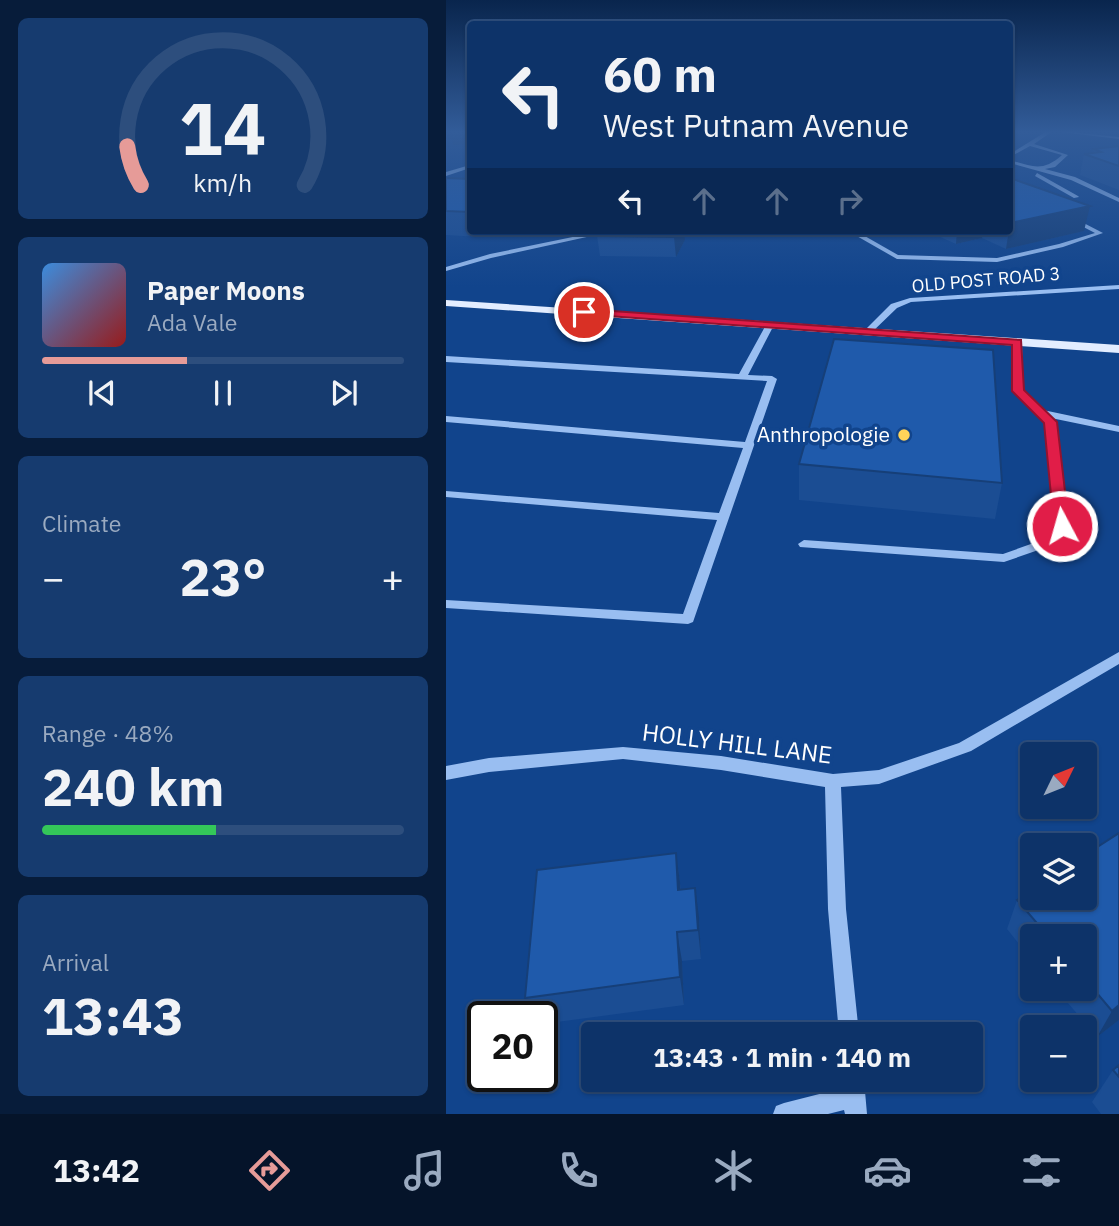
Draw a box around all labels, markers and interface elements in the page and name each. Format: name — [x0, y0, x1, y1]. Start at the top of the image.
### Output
text: 60 m — [603, 42, 717, 105]
icon: left — [488, 49, 579, 140]
text: 14 — [179, 80, 267, 175]
text: West Putnam Avenue — [603, 104, 909, 146]
text: km/h — [194, 165, 252, 198]
icon: left — [612, 182, 650, 220]
icon: ahead — [685, 182, 723, 220]
icon: ahead — [758, 182, 796, 220]
icon: right — [831, 182, 869, 220]
street label: OLD POST ROAD 3 — [911, 262, 1061, 297]
text: Paper Moons — [147, 273, 305, 307]
pin — [554, 282, 614, 342]
icon: arrive — [565, 293, 603, 331]
text: Ada Vale — [147, 307, 237, 337]
icon: previous — [83, 374, 121, 412]
icon: pause — [204, 374, 242, 412]
icon: next — [325, 374, 363, 412]
place label: Anthropologie — [757, 420, 890, 448]
marker: Anthropologie — [896, 427, 912, 443]
position arrow — [1025, 489, 1099, 563]
text: Climate — [42, 508, 121, 538]
text: 23° — [180, 543, 266, 610]
text: − — [42, 553, 65, 602]
text: + — [381, 553, 404, 602]
street label: HOLLY HILL LANE — [640, 715, 834, 771]
text: Range · 48% — [42, 718, 174, 748]
north arrow — [1020, 742, 1097, 819]
map controls — [1020, 742, 1097, 1092]
text: 240 km — [42, 753, 224, 820]
button: layers — [1020, 833, 1097, 910]
button: + — [1020, 924, 1097, 1001]
text: Arrival — [42, 947, 109, 977]
text: 13:43 — [42, 982, 184, 1049]
speed limit sign: 20 — [467, 1001, 558, 1092]
button: − — [1020, 1015, 1097, 1092]
text: 13:43 · 1 min · 140 m — [653, 1040, 911, 1074]
icon: directions — [245, 1146, 294, 1195]
icon: music — [400, 1146, 449, 1195]
icon: phone — [554, 1146, 603, 1195]
icon: climate — [709, 1146, 758, 1195]
icon: car — [863, 1146, 912, 1195]
icon: filters — [1017, 1146, 1066, 1195]
text: 13:42 — [53, 1149, 140, 1191]

